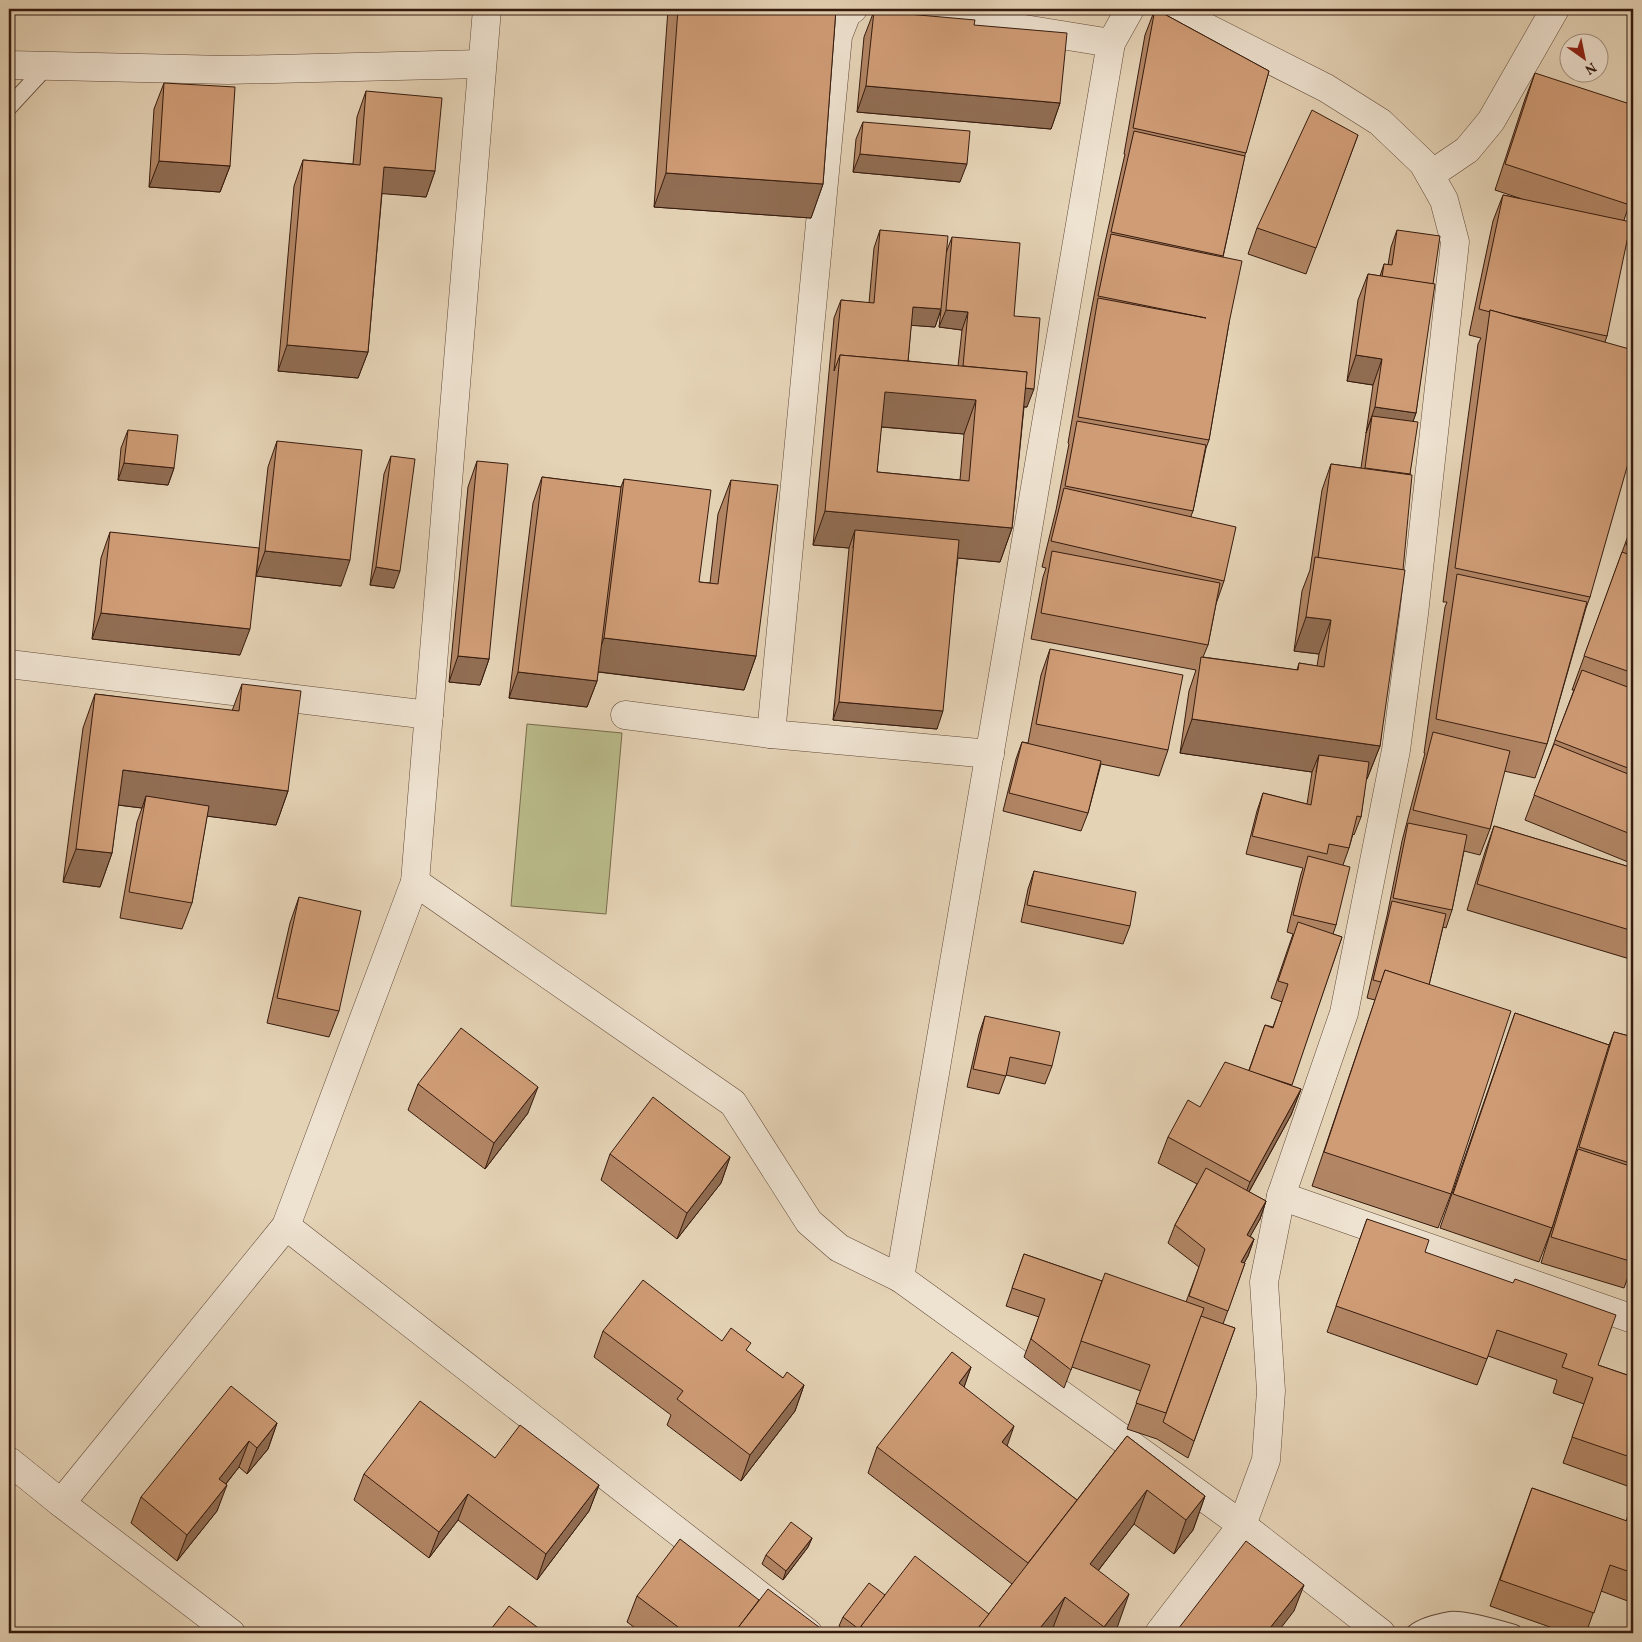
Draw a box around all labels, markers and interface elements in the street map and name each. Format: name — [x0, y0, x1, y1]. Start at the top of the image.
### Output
north arrow — [1560, 32, 1610, 82]
text: N — [1581, 57, 1600, 78]

